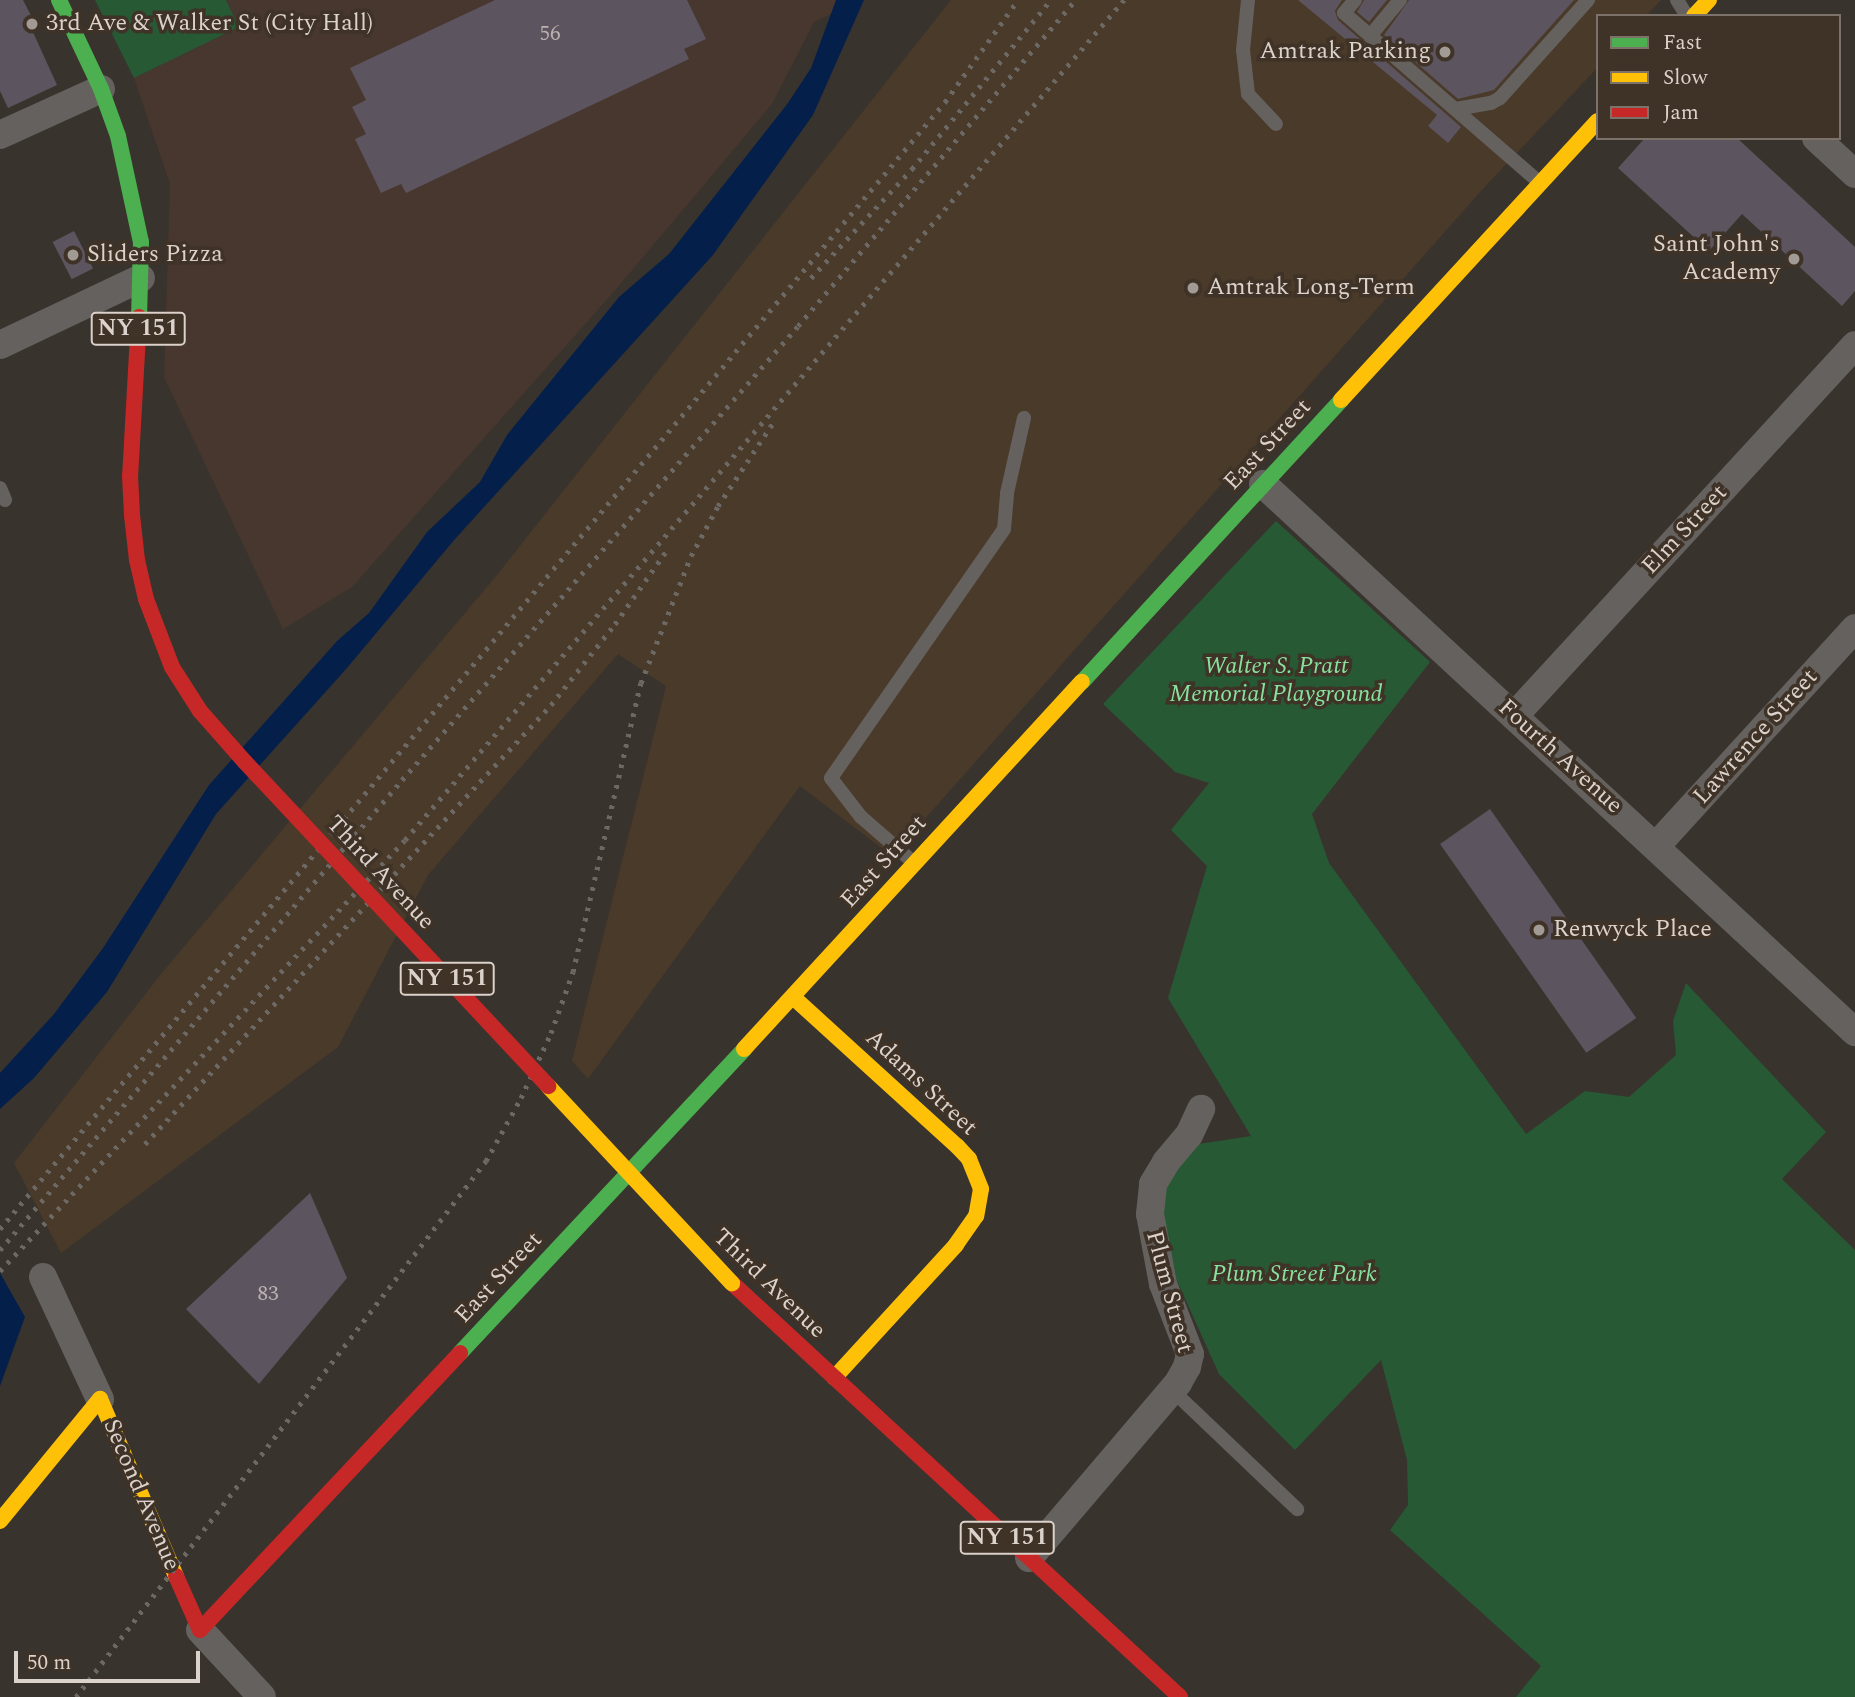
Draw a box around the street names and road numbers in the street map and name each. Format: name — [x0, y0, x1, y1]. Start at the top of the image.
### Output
road number: NY 151 — [89, 310, 187, 348]
street label: East Street — [1218, 393, 1318, 497]
street label: Elm Street — [1636, 479, 1734, 581]
street label: Lawrence Street — [1688, 663, 1824, 811]
street label: Fourth Avenue — [1492, 694, 1628, 820]
street label: Third Avenue — [320, 810, 440, 936]
street label: East Street — [835, 810, 933, 914]
road number: NY 151 — [398, 960, 496, 998]
street label: Adams Street — [859, 1024, 983, 1142]
street label: Third Avenue — [707, 1223, 831, 1345]
street label: East Street — [449, 1226, 549, 1330]
street label: Plum Street — [1139, 1228, 1199, 1356]
street label: Second Avenue — [96, 1415, 186, 1575]
road number: NY 151 — [958, 1518, 1056, 1558]

